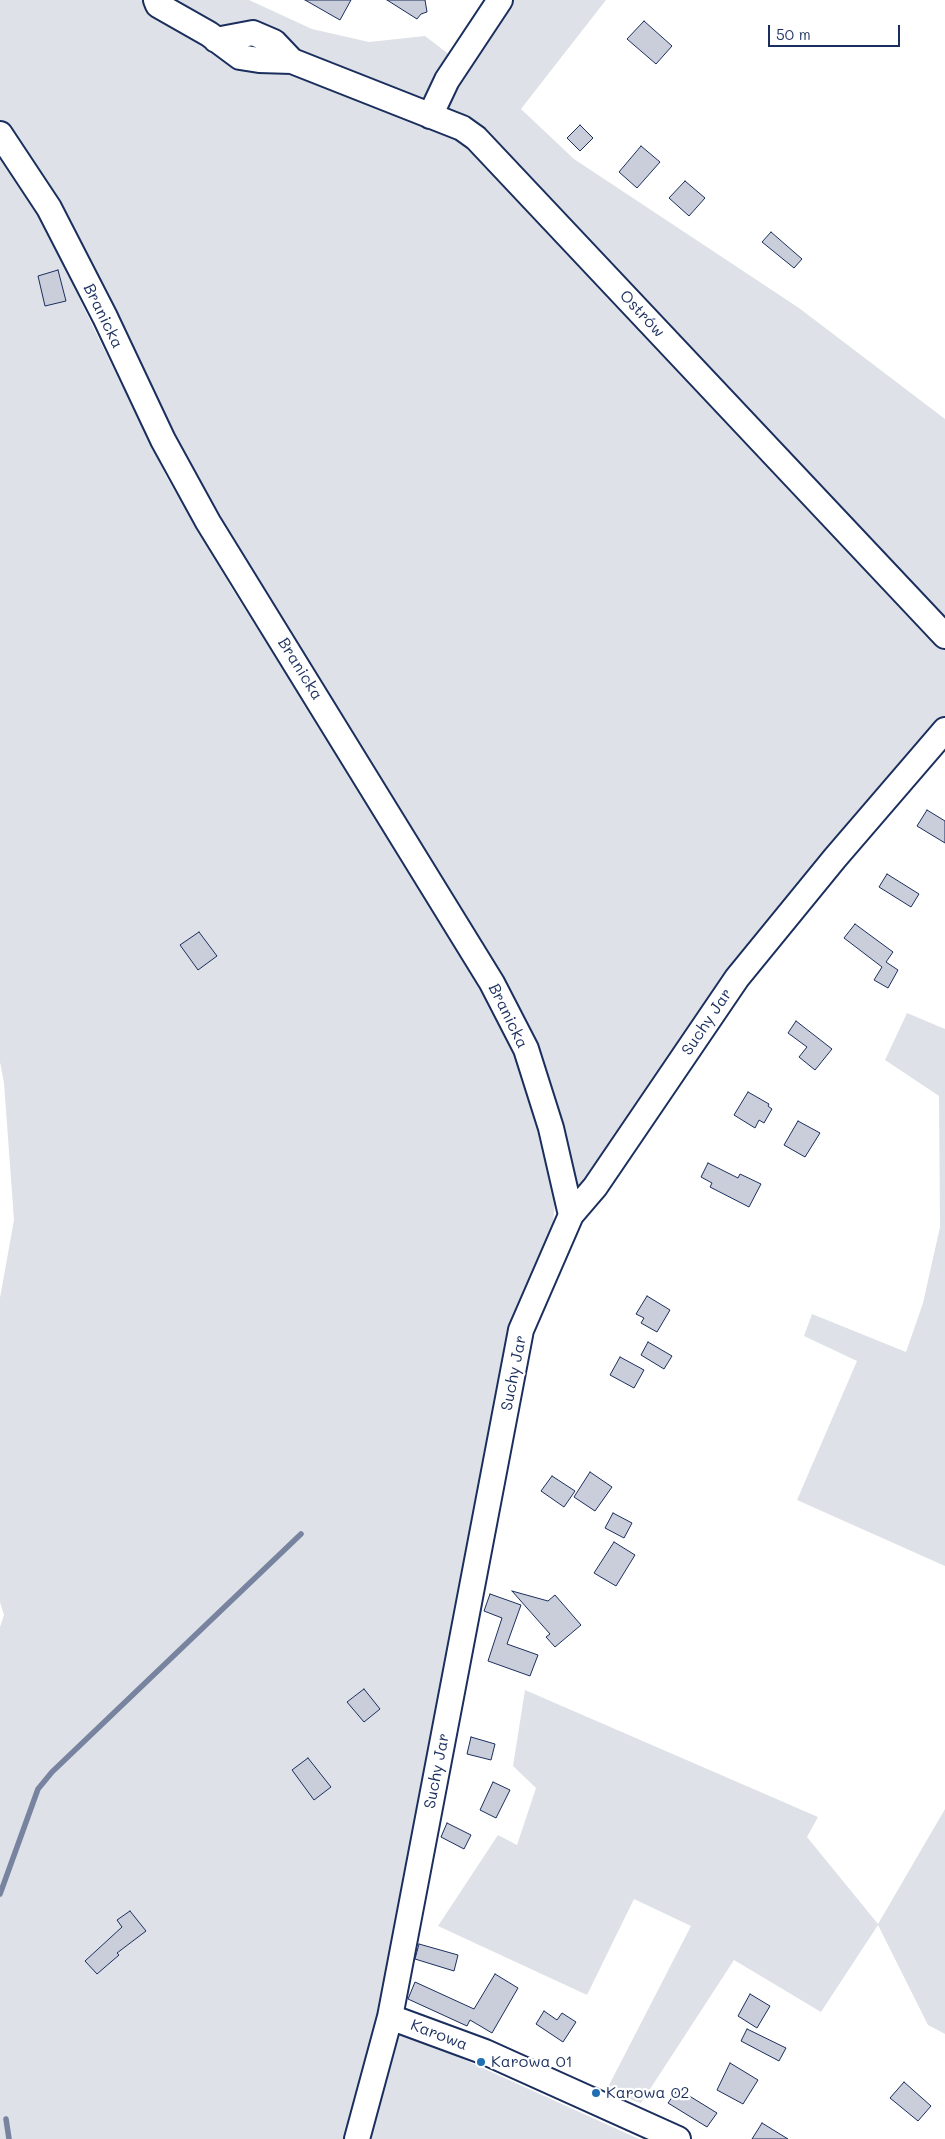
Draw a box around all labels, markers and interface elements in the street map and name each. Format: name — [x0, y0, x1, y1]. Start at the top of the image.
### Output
scale bar — [770, 15, 902, 47]
text: 50 m — [776, 24, 811, 44]
street label: Branicka — [79, 281, 127, 351]
street label: Ostrów — [615, 286, 669, 342]
street label: Branicka — [273, 634, 327, 704]
street label: Branicka — [484, 981, 532, 1051]
street label: Suchy Jar — [678, 985, 736, 1059]
street label: Suchy Jar — [497, 1334, 531, 1412]
street label: Suchy Jar — [420, 1732, 454, 1810]
street label: Karowa — [408, 2015, 470, 2055]
place label: Karowa 01 — [491, 2052, 573, 2072]
marker: Karowa 01 — [475, 2056, 487, 2068]
place label: Karowa 02 — [606, 2083, 689, 2103]
marker: Karowa 02 — [590, 2087, 602, 2099]

